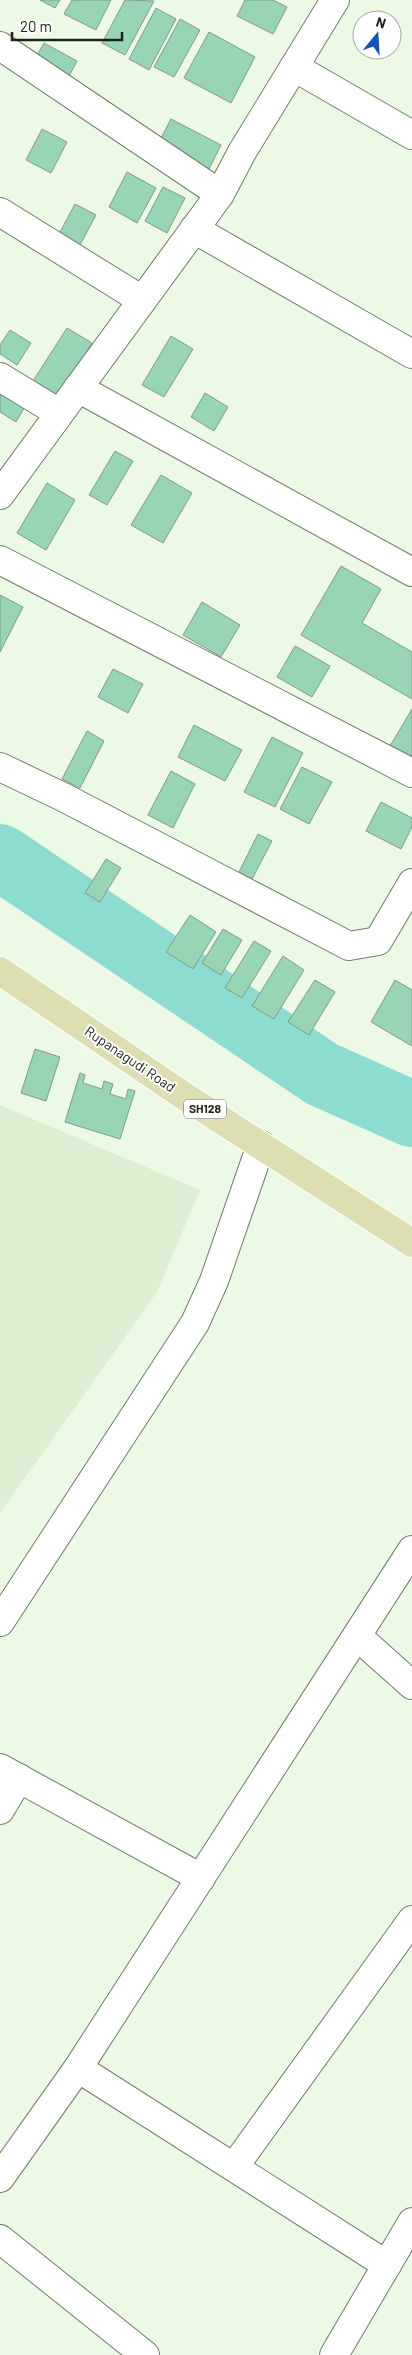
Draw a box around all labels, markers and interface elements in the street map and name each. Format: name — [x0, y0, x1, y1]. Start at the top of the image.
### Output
scale bar — [12, 10, 122, 42]
north arrow — [352, 10, 402, 60]
text: N — [374, 13, 388, 32]
text: 20 m — [20, 17, 52, 35]
street label: Rupanagudi Road — [82, 1022, 179, 1095]
road number: SH128 — [184, 1100, 226, 1118]

